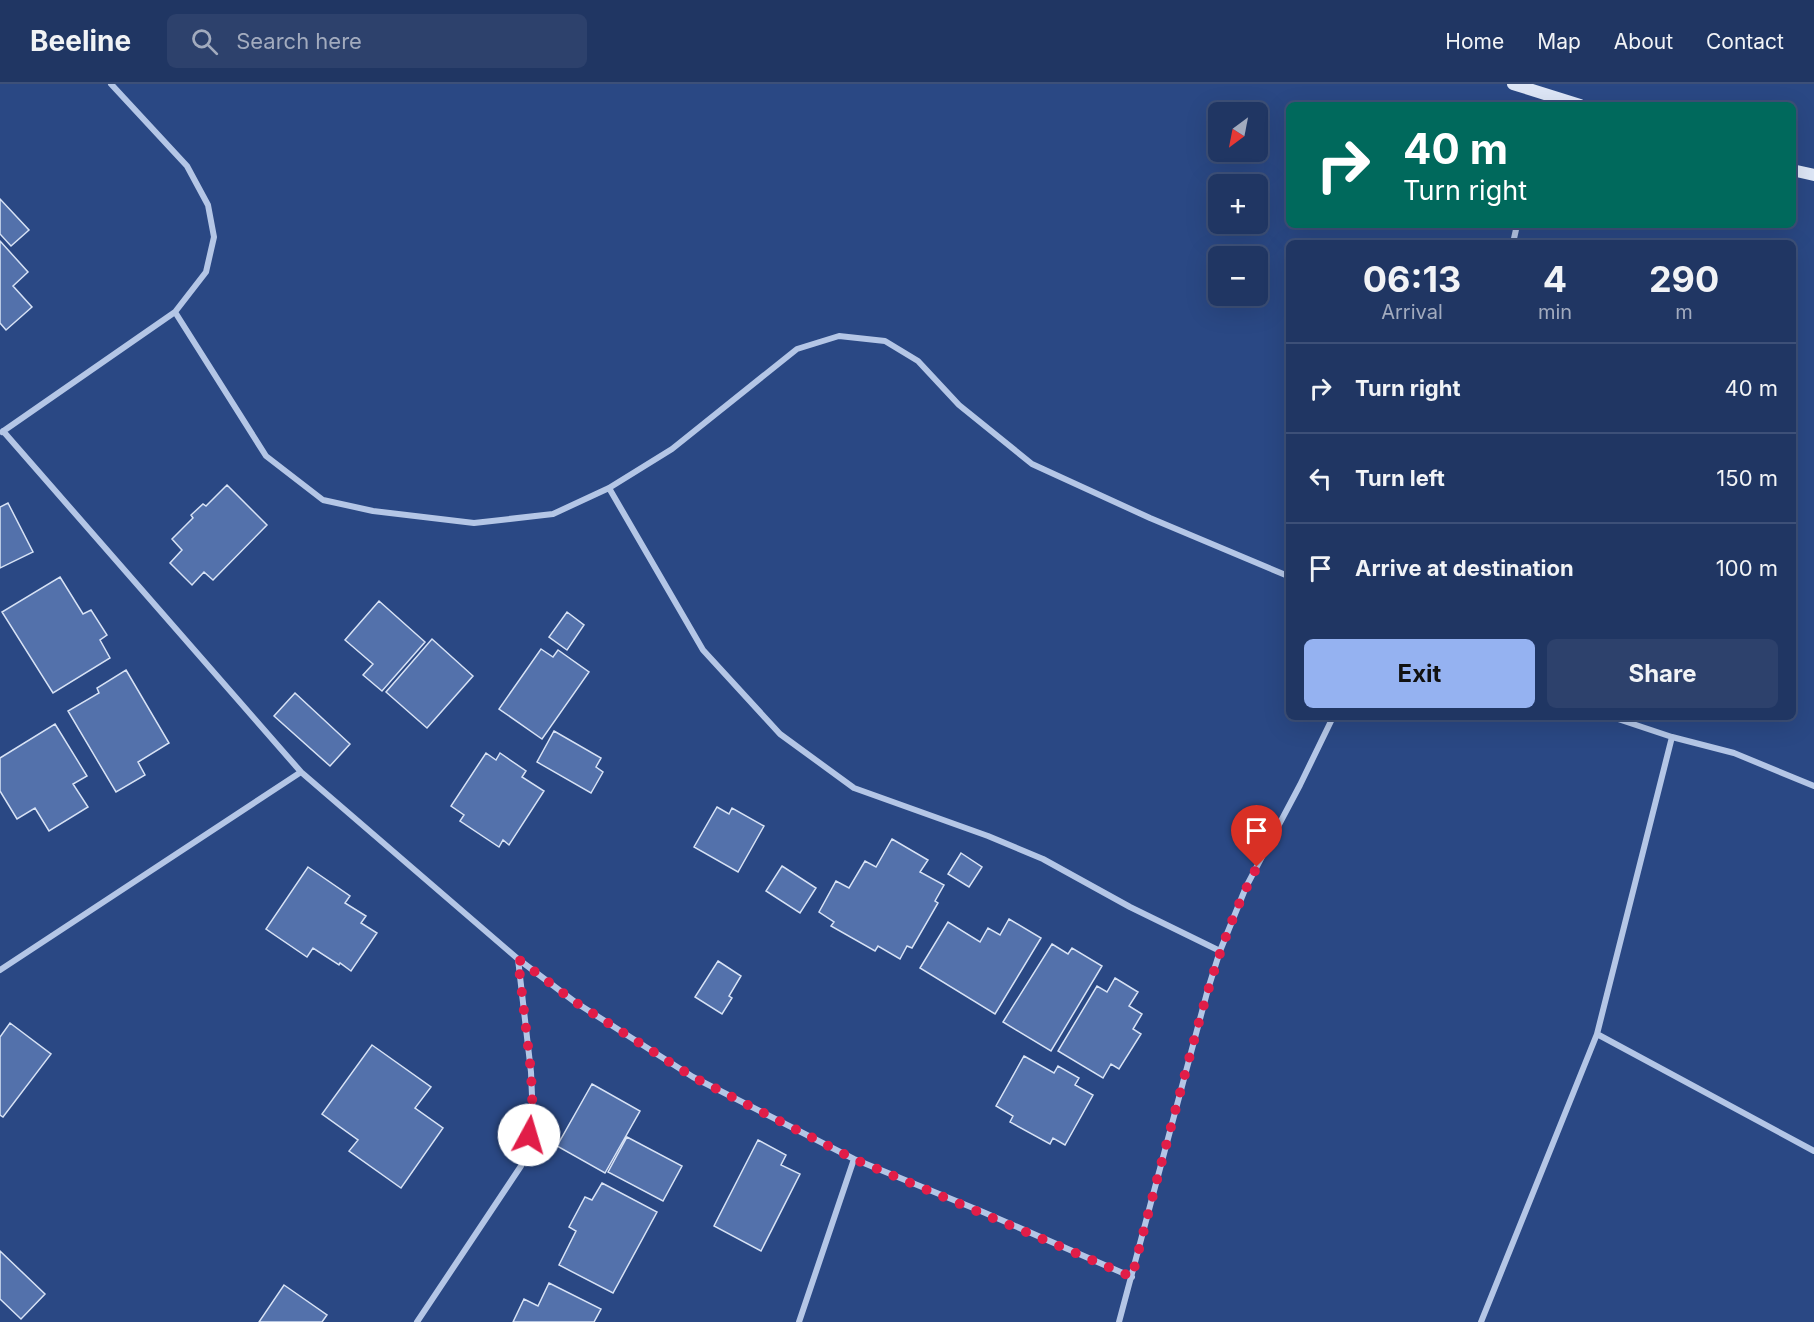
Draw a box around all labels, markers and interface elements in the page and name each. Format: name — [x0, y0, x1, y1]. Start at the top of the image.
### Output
search box — [167, 14, 587, 68]
text: Beeline — [30, 24, 131, 58]
icon: search — [188, 25, 221, 58]
text: Search here — [236, 28, 362, 54]
text: Home — [1445, 29, 1504, 54]
text: Map — [1537, 29, 1581, 54]
text: About — [1614, 29, 1673, 54]
text: Contact — [1706, 29, 1784, 54]
north arrow — [1208, 102, 1268, 162]
map controls — [1208, 102, 1268, 306]
text: 40 m — [1403, 123, 1508, 174]
icon: right — [1304, 126, 1382, 204]
button: + — [1208, 174, 1268, 234]
text: Turn right — [1403, 174, 1527, 207]
button: − — [1208, 246, 1268, 306]
text: 06:13 — [1363, 257, 1461, 301]
text: 4 — [1543, 257, 1567, 301]
text: 290 — [1649, 257, 1719, 301]
text: Arrival — [1381, 300, 1443, 324]
text: min — [1538, 300, 1572, 324]
text: m — [1675, 300, 1693, 324]
icon: right — [1304, 372, 1337, 405]
text: Turn right — [1355, 375, 1461, 401]
text: 40 m — [1724, 375, 1778, 401]
icon: left — [1304, 462, 1337, 495]
text: Turn left — [1355, 465, 1445, 491]
text: 150 m — [1716, 465, 1778, 491]
icon: arrive — [1304, 552, 1337, 585]
text: Arrive at destination — [1355, 555, 1574, 581]
text: 100 m — [1716, 555, 1778, 581]
button: Exit — [1304, 639, 1535, 708]
button: Share — [1547, 639, 1778, 708]
pin — [1231, 805, 1282, 867]
icon: arrive — [1240, 814, 1273, 847]
position arrow — [497, 1103, 561, 1167]

